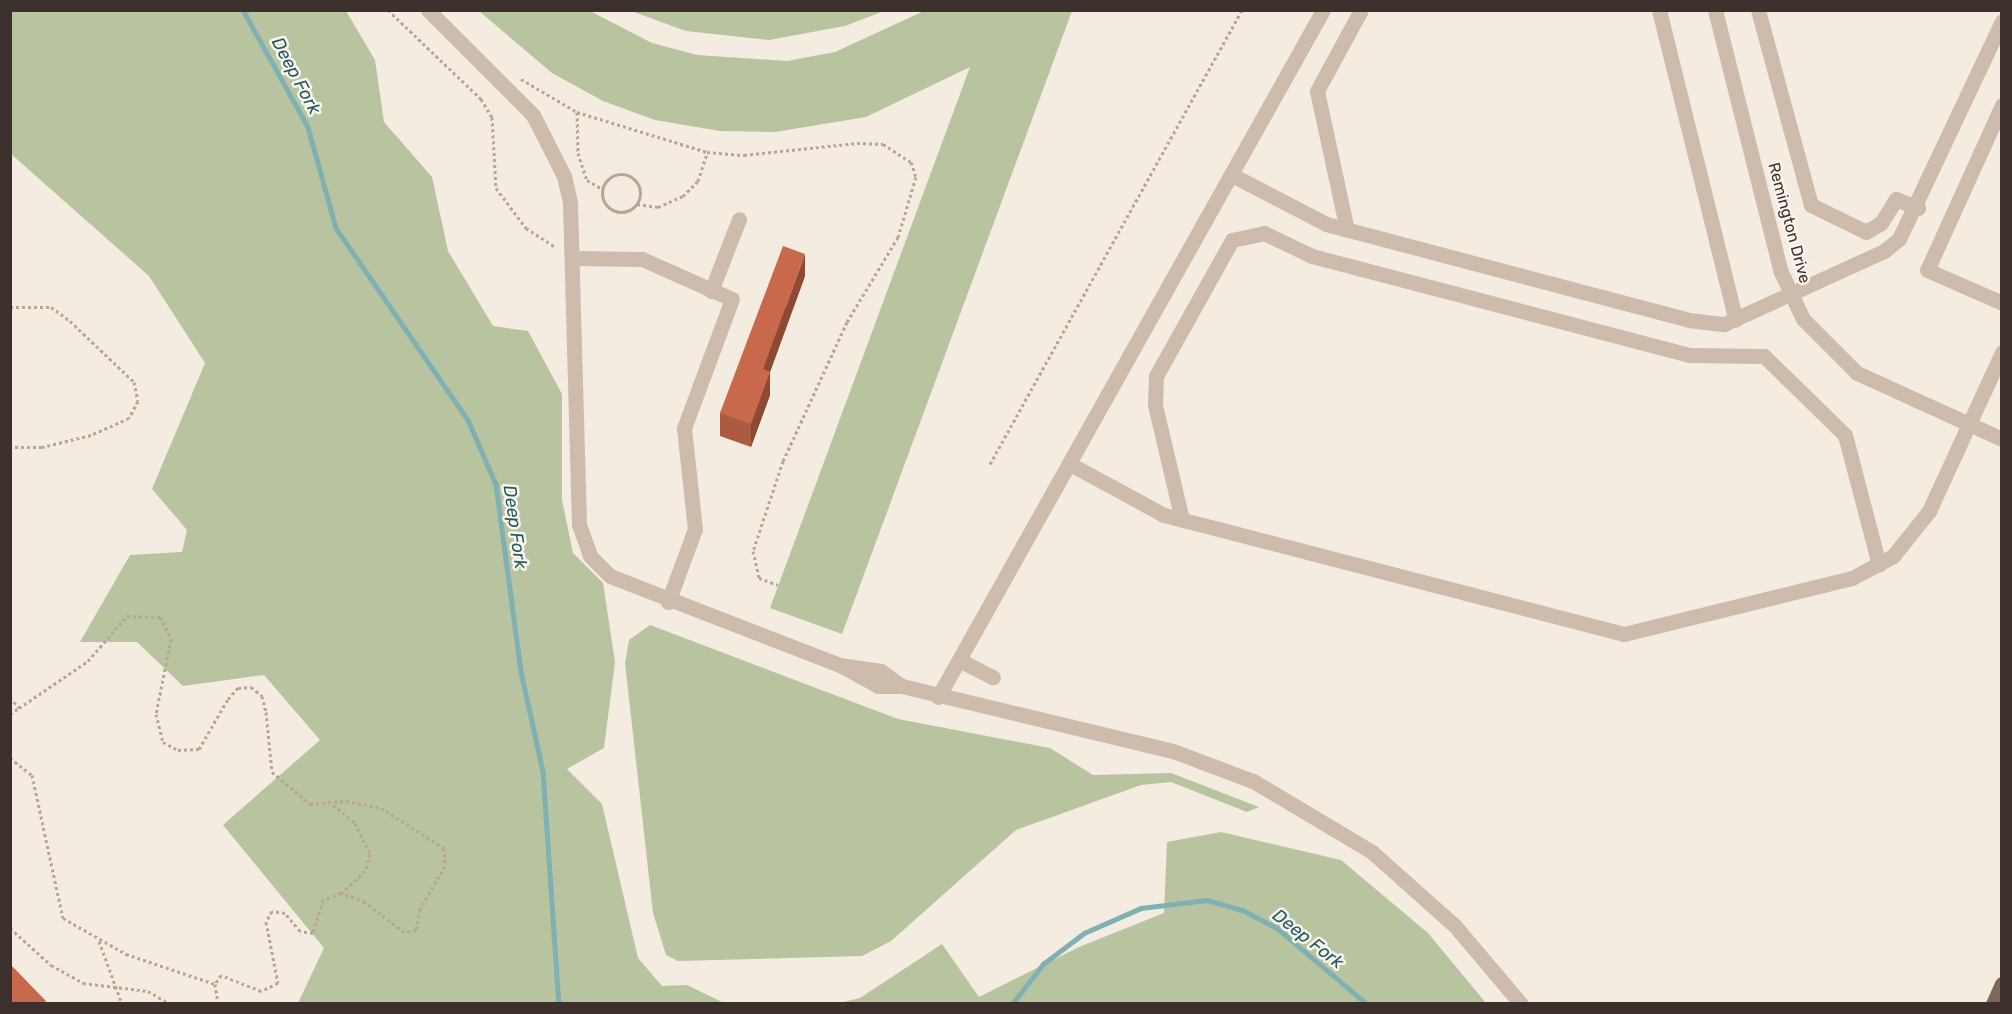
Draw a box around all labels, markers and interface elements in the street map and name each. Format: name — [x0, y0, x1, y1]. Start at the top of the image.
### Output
water label: Deep Fork — [267, 34, 325, 118]
street label: Remington Drive — [1764, 161, 1814, 285]
water label: Deep Fork — [498, 484, 532, 570]
water label: Deep Fork — [1268, 904, 1348, 974]

